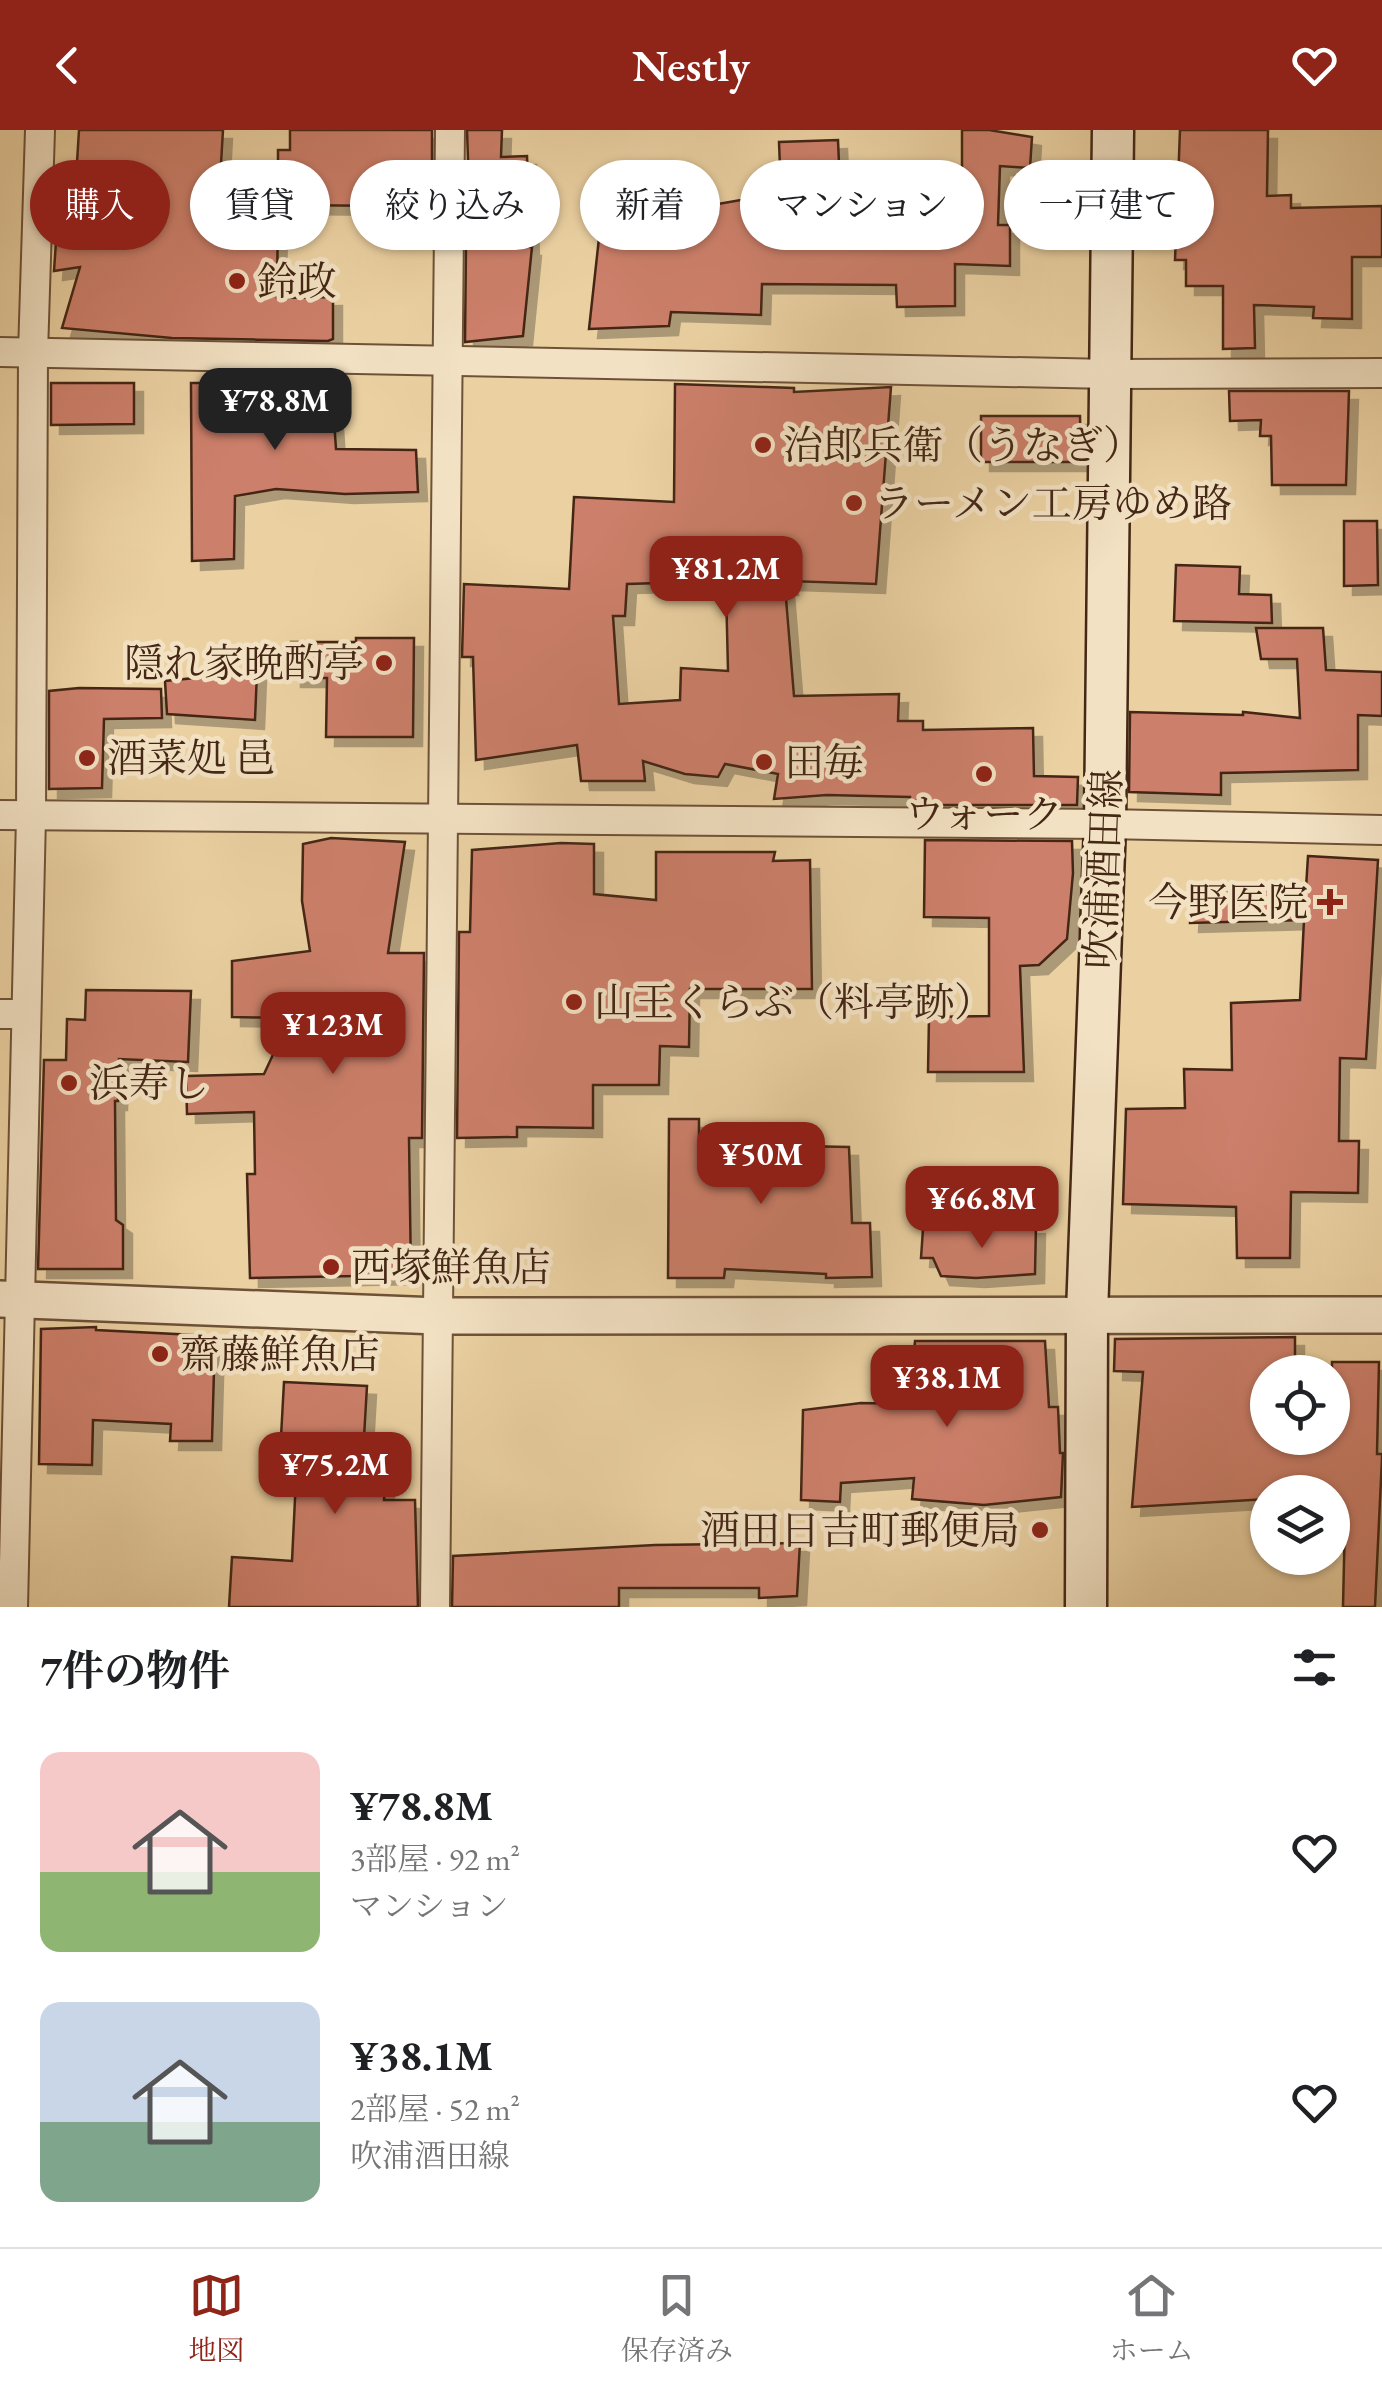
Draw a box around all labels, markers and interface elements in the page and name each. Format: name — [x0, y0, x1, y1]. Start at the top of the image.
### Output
text: Nestly — [632, 36, 750, 94]
icon: back — [40, 38, 95, 93]
icon: heart — [1287, 38, 1342, 93]
chip: 購入 — [30, 160, 170, 250]
chip: 賃貸 — [190, 160, 330, 250]
chip: 絞り込み — [350, 160, 560, 250]
chip: 新着 — [580, 160, 720, 250]
chip: マンション — [740, 160, 984, 250]
chip: 一戸建て — [1004, 160, 1214, 250]
place label: 鈴政 — [257, 255, 337, 307]
marker: 鈴政 — [226, 270, 248, 292]
pin: ¥78.8M — [194, 368, 356, 453]
text: ¥78.8M — [221, 379, 329, 421]
place label: 治郎兵衛（うなぎ） — [783, 419, 1143, 471]
marker: 治郎兵衛（うなぎ） — [752, 434, 774, 456]
place label: ラーメン工房ゆめ路 — [874, 477, 1232, 529]
marker: ラーメン工房ゆめ路 — [843, 492, 865, 514]
pin: ¥81.2M — [645, 536, 807, 621]
text: ¥81.2M — [672, 547, 780, 589]
place label: 隠れ家晩酌亭 — [124, 637, 364, 689]
marker: 隠れ家晩酌亭 — [373, 652, 395, 674]
place label: 酒菜処 邑 — [107, 732, 275, 784]
place label: 田毎 — [784, 736, 864, 788]
marker: 酒菜処 邑 — [76, 747, 98, 769]
marker: 田毎 — [753, 751, 775, 773]
marker: ウォーク — [973, 763, 995, 785]
street label: 吹浦酒田線 — [1074, 768, 1132, 970]
place label: ウォーク — [905, 788, 1063, 840]
place label: 今野医院 — [1148, 876, 1308, 928]
marker: 今野医院 — [1317, 889, 1343, 915]
place label: 山王くらぶ（料亭跡） — [594, 976, 994, 1028]
marker: 山王くらぶ（料亭跡） — [563, 991, 585, 1013]
pin: ¥123M — [263, 992, 403, 1077]
text: ¥123M — [282, 1003, 384, 1045]
place label: 浜寿し — [89, 1057, 209, 1109]
marker: 浜寿し — [58, 1072, 80, 1094]
pin: ¥50M — [702, 1122, 820, 1207]
text: ¥50M — [719, 1133, 803, 1175]
pin: ¥66.8M — [901, 1166, 1063, 1251]
text: ¥66.8M — [928, 1177, 1036, 1219]
place label: 西塚鮮魚店 — [351, 1241, 551, 1293]
marker: 西塚鮮魚店 — [320, 1256, 342, 1278]
place label: 齋藤鮮魚店 — [180, 1328, 380, 1380]
marker: 齋藤鮮魚店 — [149, 1343, 171, 1365]
pin: ¥38.1M — [866, 1345, 1028, 1430]
map controls — [1250, 1355, 1350, 1575]
button: locate — [1250, 1355, 1350, 1455]
text: ¥38.1M — [893, 1356, 1001, 1398]
pin: ¥75.2M — [254, 1432, 416, 1517]
text: ¥75.2M — [281, 1443, 389, 1485]
button: layers — [1250, 1475, 1350, 1575]
place label: 酒田日吉町郵便局 — [700, 1504, 1020, 1556]
marker: 酒田日吉町郵便局 — [1029, 1519, 1051, 1541]
icon: filters — [1287, 1640, 1342, 1695]
text: 7件の物件 — [40, 1643, 230, 1698]
text: ¥78.8M — [350, 1778, 493, 1833]
icon: home — [120, 1792, 240, 1912]
icon: heart — [1287, 1825, 1342, 1880]
text: 3部屋 · 92 m² — [350, 1838, 520, 1880]
text: マンション — [350, 1885, 509, 1927]
text: ¥38.1M — [350, 2028, 493, 2083]
icon: home — [120, 2042, 240, 2162]
icon: heart — [1287, 2075, 1342, 2130]
text: 2部屋 · 52 m² — [350, 2088, 520, 2130]
text: 吹浦酒田線 — [350, 2135, 510, 2177]
tab: 地図 — [188, 2268, 244, 2368]
tab: 保存済み — [621, 2268, 733, 2368]
tab: ホーム — [1110, 2268, 1194, 2368]

